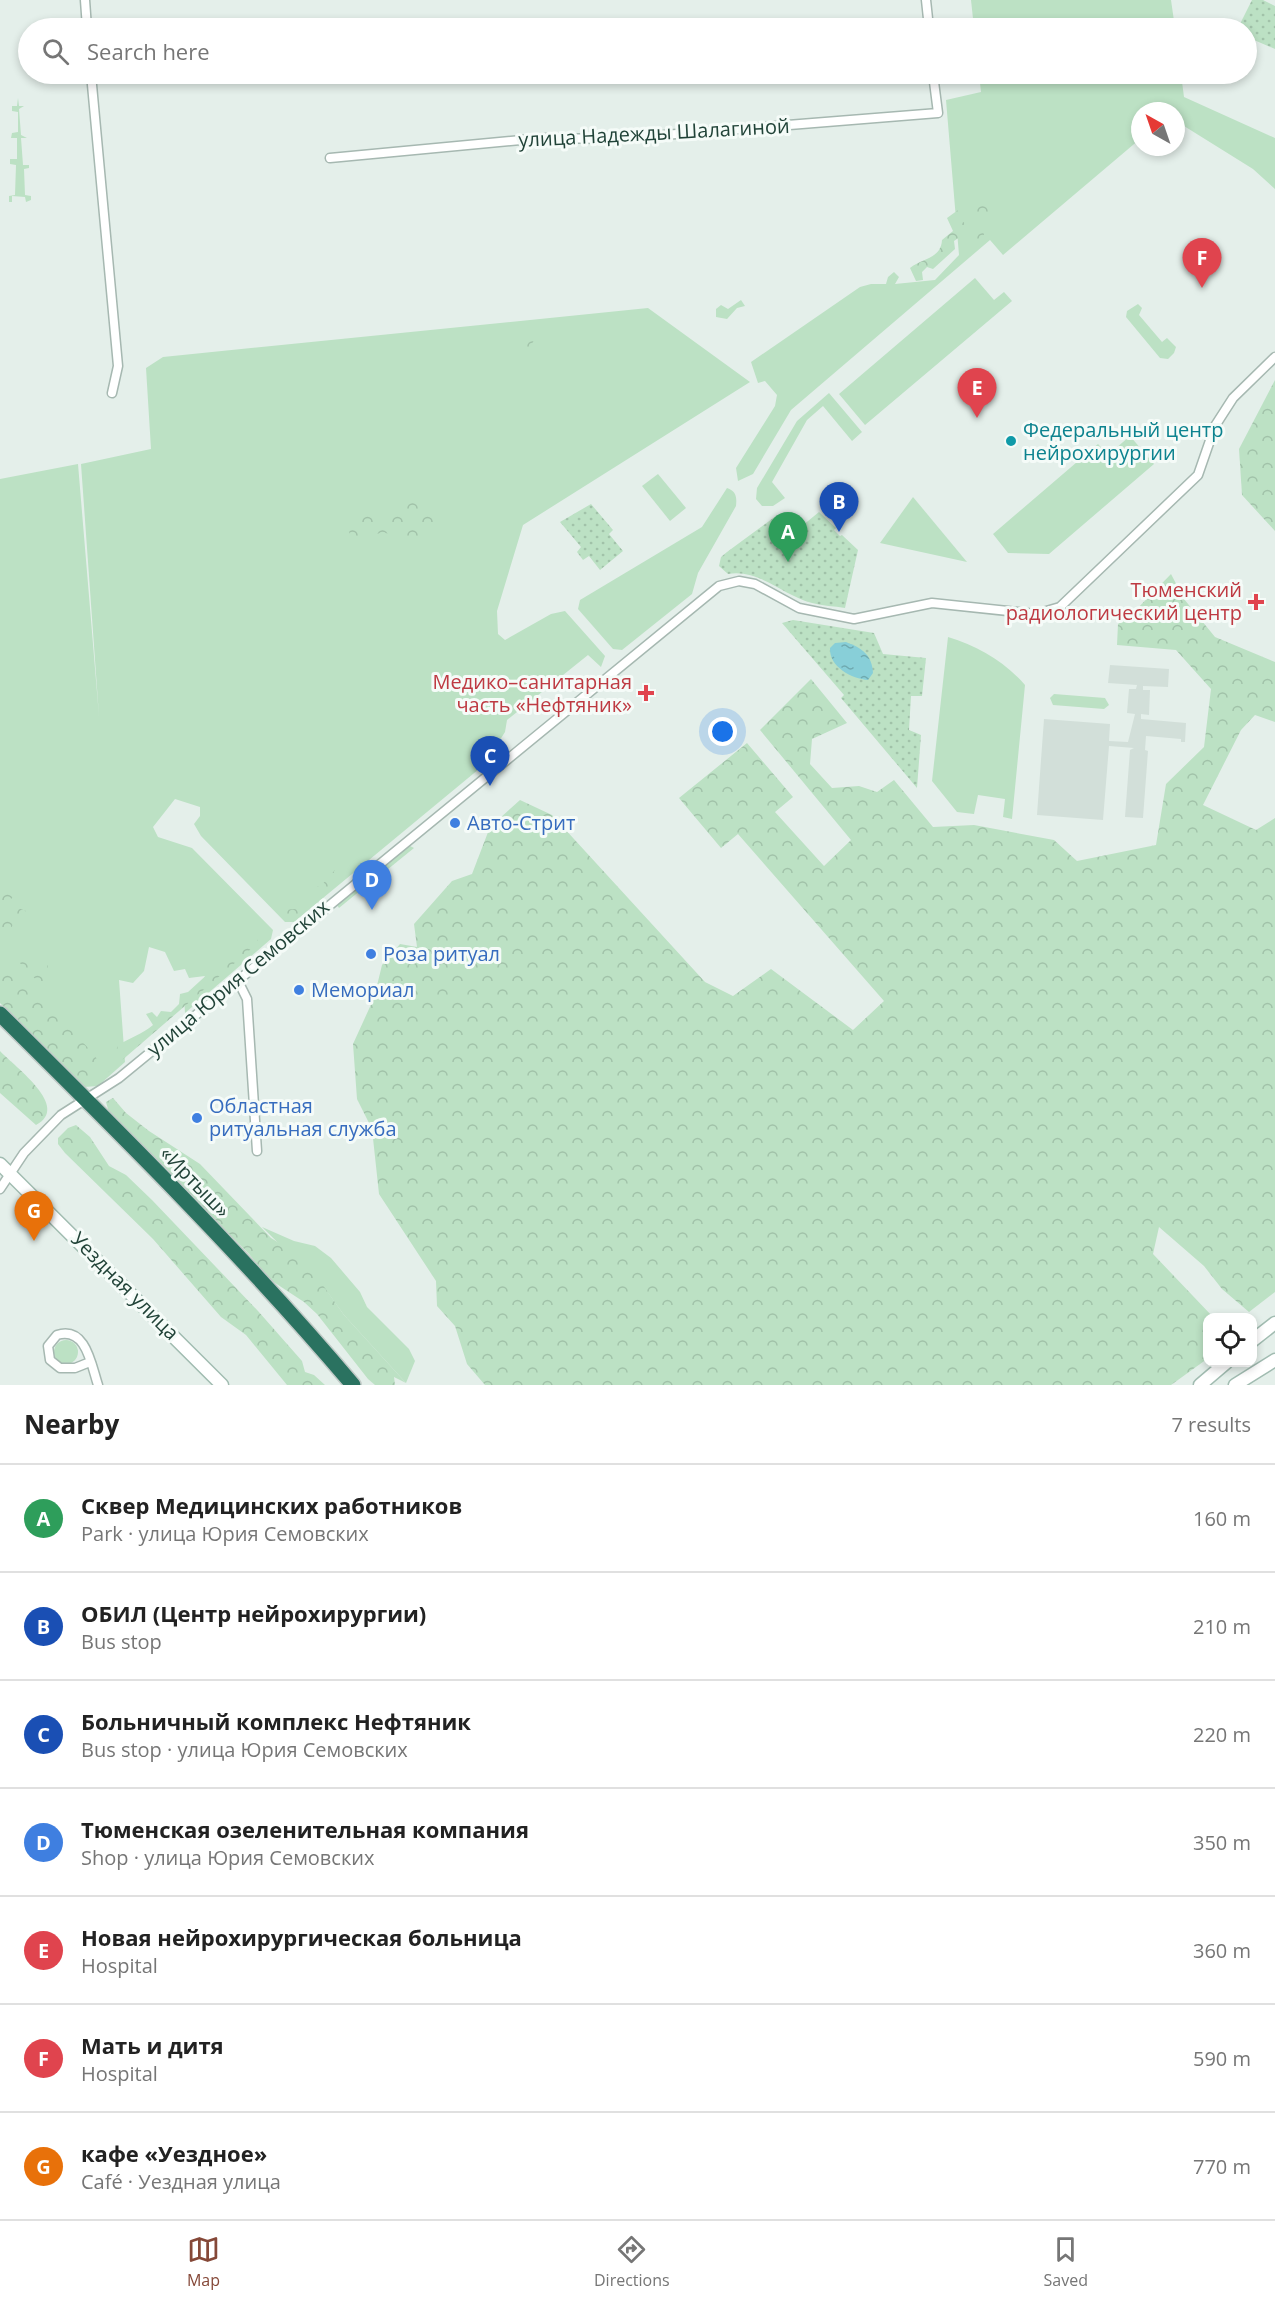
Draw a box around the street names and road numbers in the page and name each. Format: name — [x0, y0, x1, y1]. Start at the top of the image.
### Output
street label: улица Надежды Шалагиной — [518, 112, 790, 153]
street label: улица Юрия Семовских — [141, 893, 335, 1062]
street label: «Иртыш» — [154, 1140, 236, 1223]
street label: Уездная улица — [65, 1226, 185, 1346]

